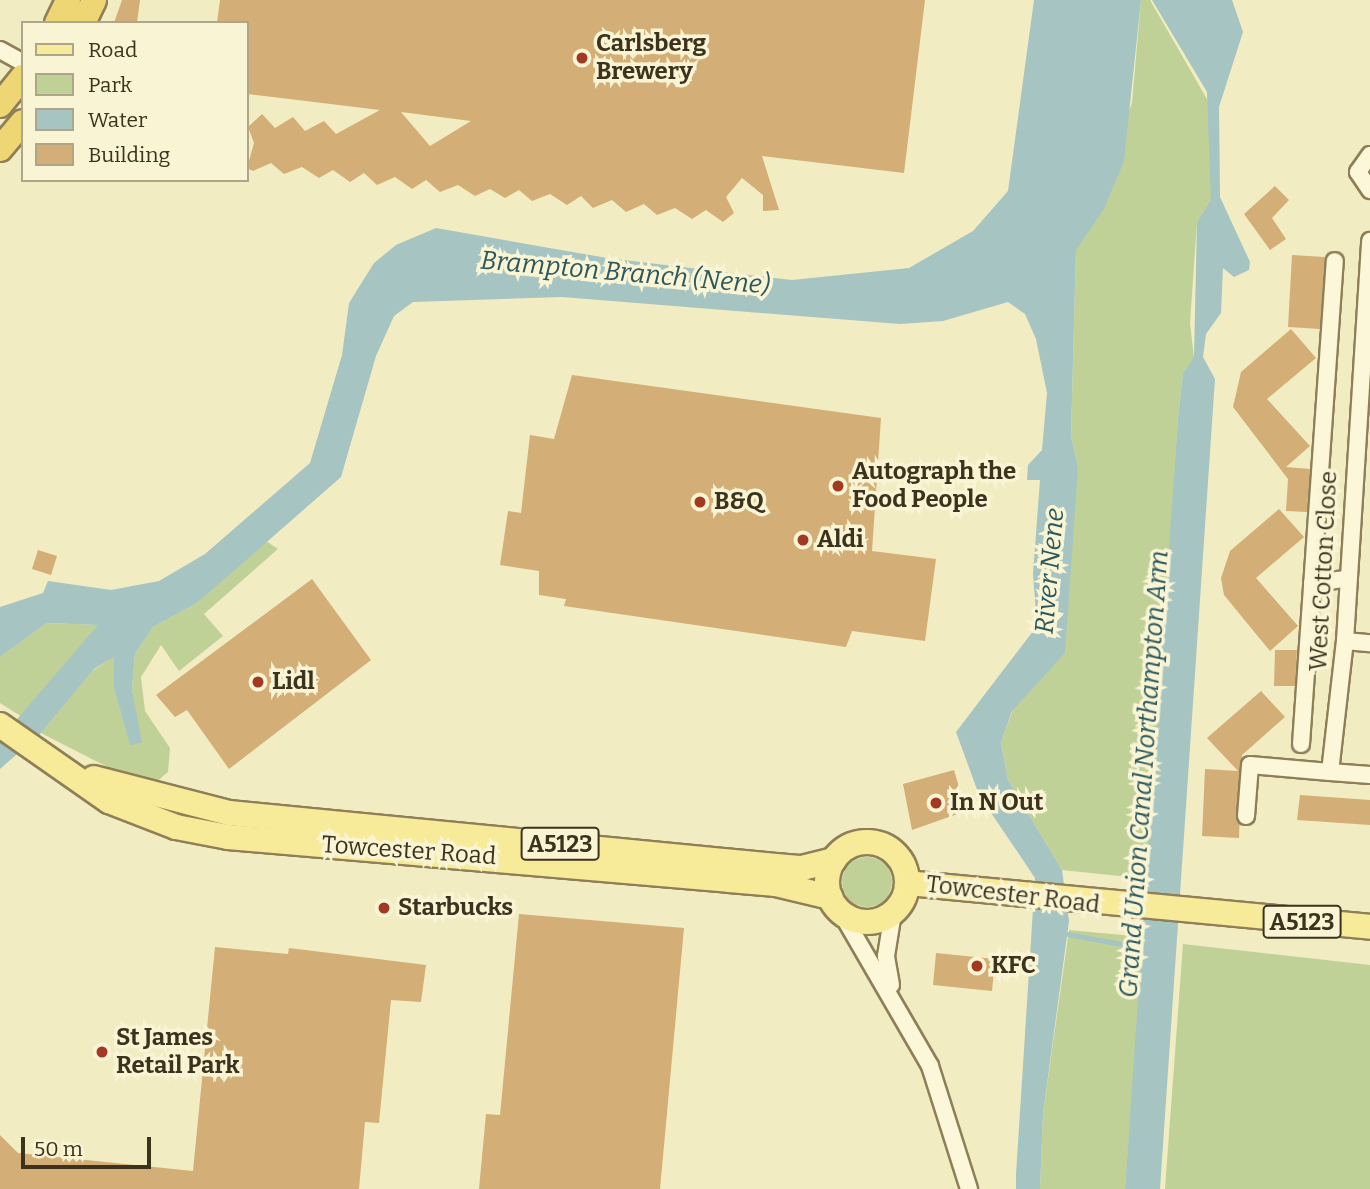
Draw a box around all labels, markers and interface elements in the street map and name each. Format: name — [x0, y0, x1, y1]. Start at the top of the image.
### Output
legend — [21, 21, 248, 182]
place label: Carlsberg Brewery — [596, 30, 706, 86]
text: Road — [88, 37, 137, 63]
marker: Carlsberg Brewery — [574, 50, 590, 66]
text: Park — [88, 72, 132, 98]
text: Water — [88, 107, 147, 133]
text: Building — [88, 142, 170, 168]
water label: Brampton Branch (Nene) — [479, 245, 771, 301]
place label: Autograph the Food People — [852, 458, 1016, 514]
street label: West Cotton Close — [1304, 470, 1344, 672]
marker: Autograph the Food People — [830, 478, 846, 494]
place label: B&Q — [714, 488, 764, 516]
marker: B&Q — [692, 494, 708, 510]
water label: River Nene — [1029, 507, 1071, 635]
place label: Aldi — [817, 526, 864, 554]
marker: Aldi — [795, 532, 811, 548]
water label: Grand Union Canal Northampton Arm — [1113, 549, 1175, 999]
place label: Lidl — [272, 668, 315, 696]
marker: Lidl — [250, 674, 266, 690]
place label: In N Out — [950, 789, 1043, 817]
marker: In N Out — [928, 795, 944, 811]
road number: A5123 — [520, 824, 600, 864]
street label: Towcester Road — [321, 831, 497, 871]
street label: Towcester Road — [925, 870, 1101, 920]
place label: Starbucks — [398, 894, 513, 922]
marker: Starbucks — [376, 900, 392, 916]
road number: A5123 — [1262, 903, 1342, 942]
place label: KFC — [991, 952, 1036, 980]
marker: KFC — [969, 958, 985, 974]
place label: St James Retail Park — [116, 1024, 240, 1080]
marker: St James Retail Park — [94, 1044, 110, 1060]
scale bar — [24, 1122, 154, 1166]
text: 50 m — [34, 1136, 83, 1162]

